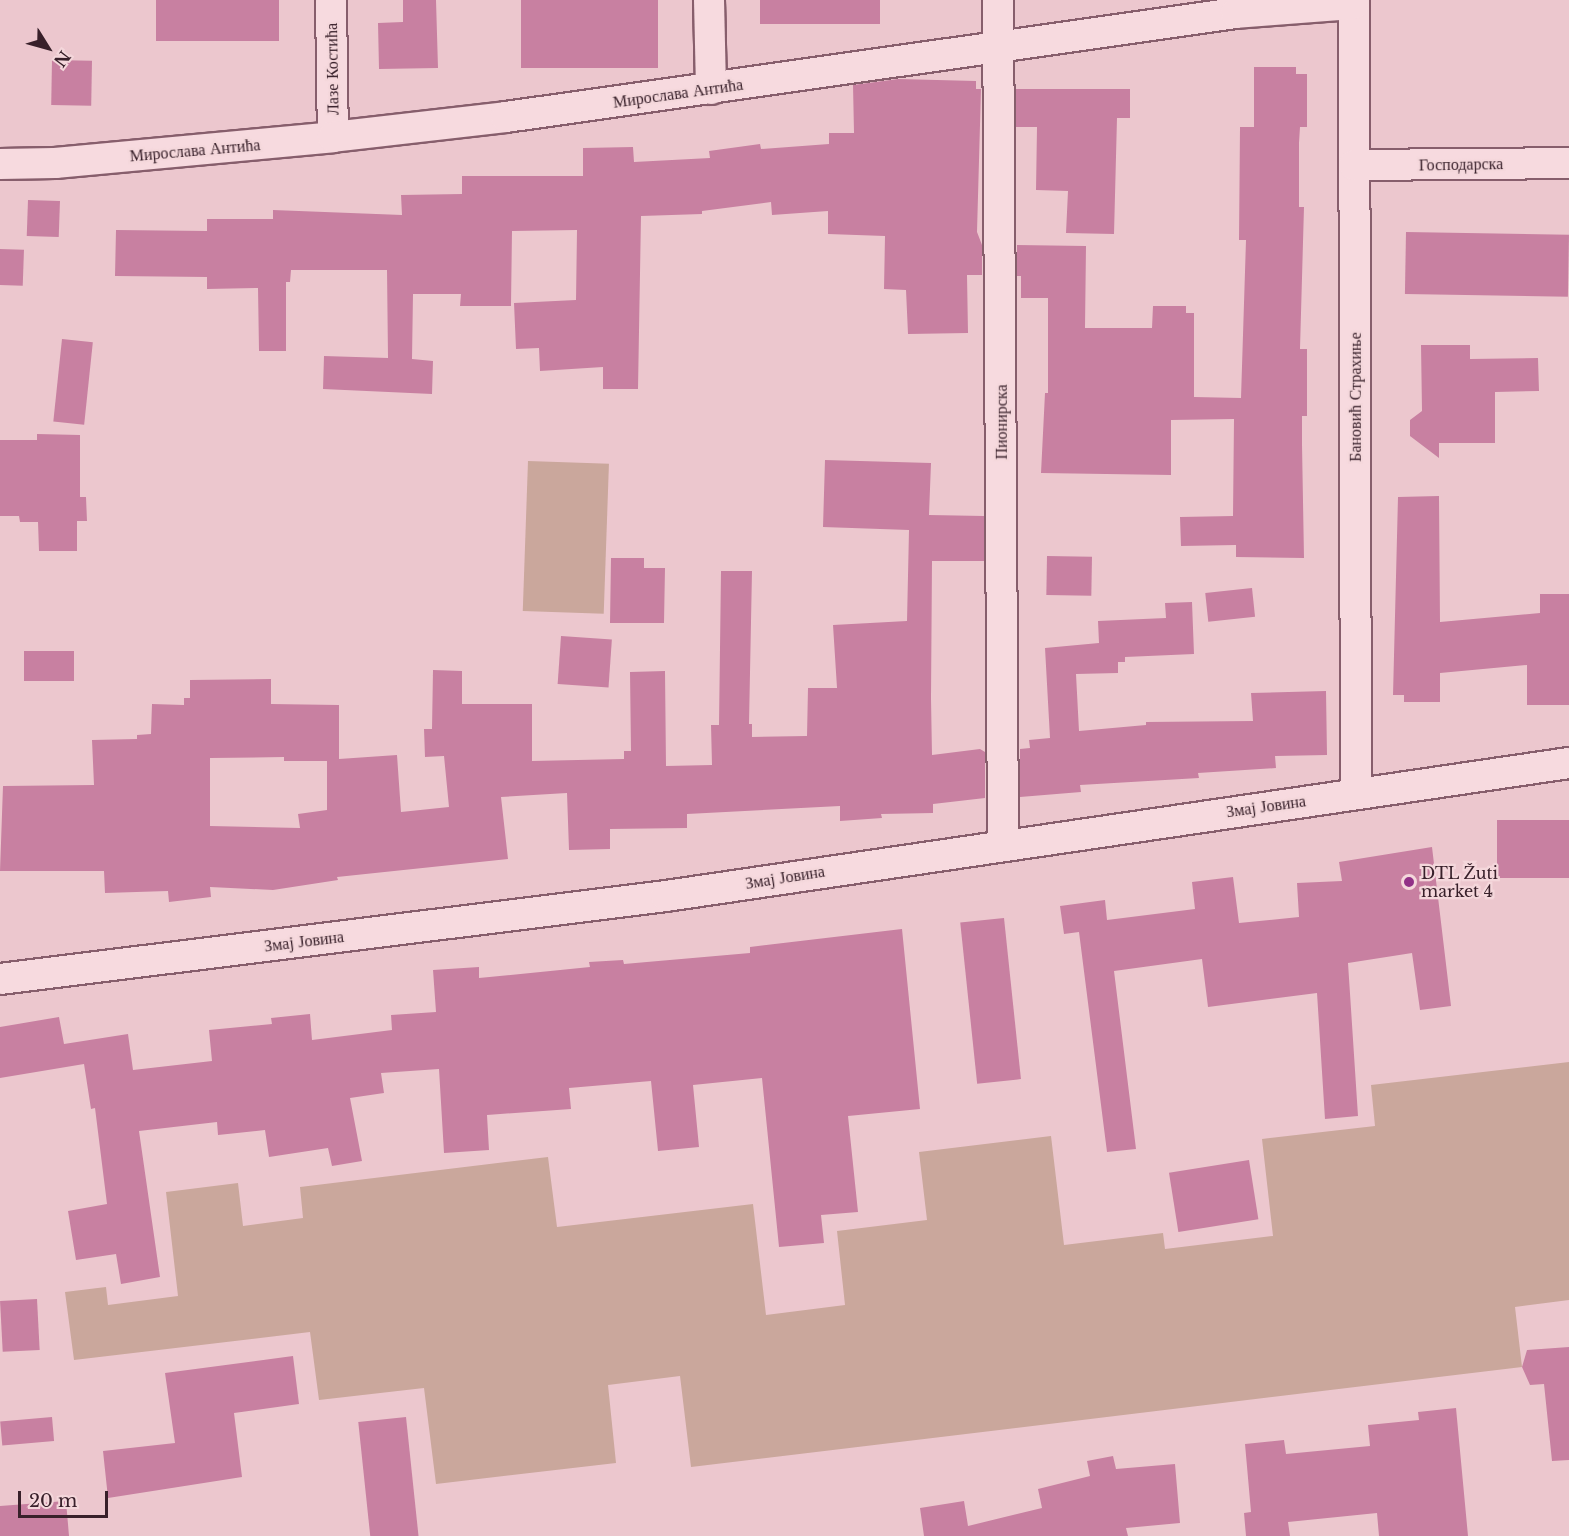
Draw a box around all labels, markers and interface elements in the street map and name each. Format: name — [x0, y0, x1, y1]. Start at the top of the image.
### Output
north arrow — [18, 18, 78, 78]
street label: Лазе Костића — [322, 23, 342, 115]
text: N — [50, 47, 75, 71]
street label: Мирослава Антића — [612, 74, 744, 112]
street label: Мирослава Антића — [129, 135, 261, 165]
street label: Господарска — [1419, 154, 1503, 174]
street label: Бановић Страхиње — [1345, 332, 1365, 462]
street label: Пионирска — [991, 385, 1011, 459]
street label: Змај Јовина — [1225, 791, 1307, 821]
street label: Змај Јовина — [744, 861, 826, 893]
place label: DTL Žuti market 4 — [1421, 863, 1498, 901]
marker: DTL Žuti market 4 — [1402, 875, 1416, 889]
street label: Змај Јовина — [263, 927, 345, 955]
scale bar — [21, 1479, 111, 1517]
text: 20 m — [29, 1490, 77, 1512]

